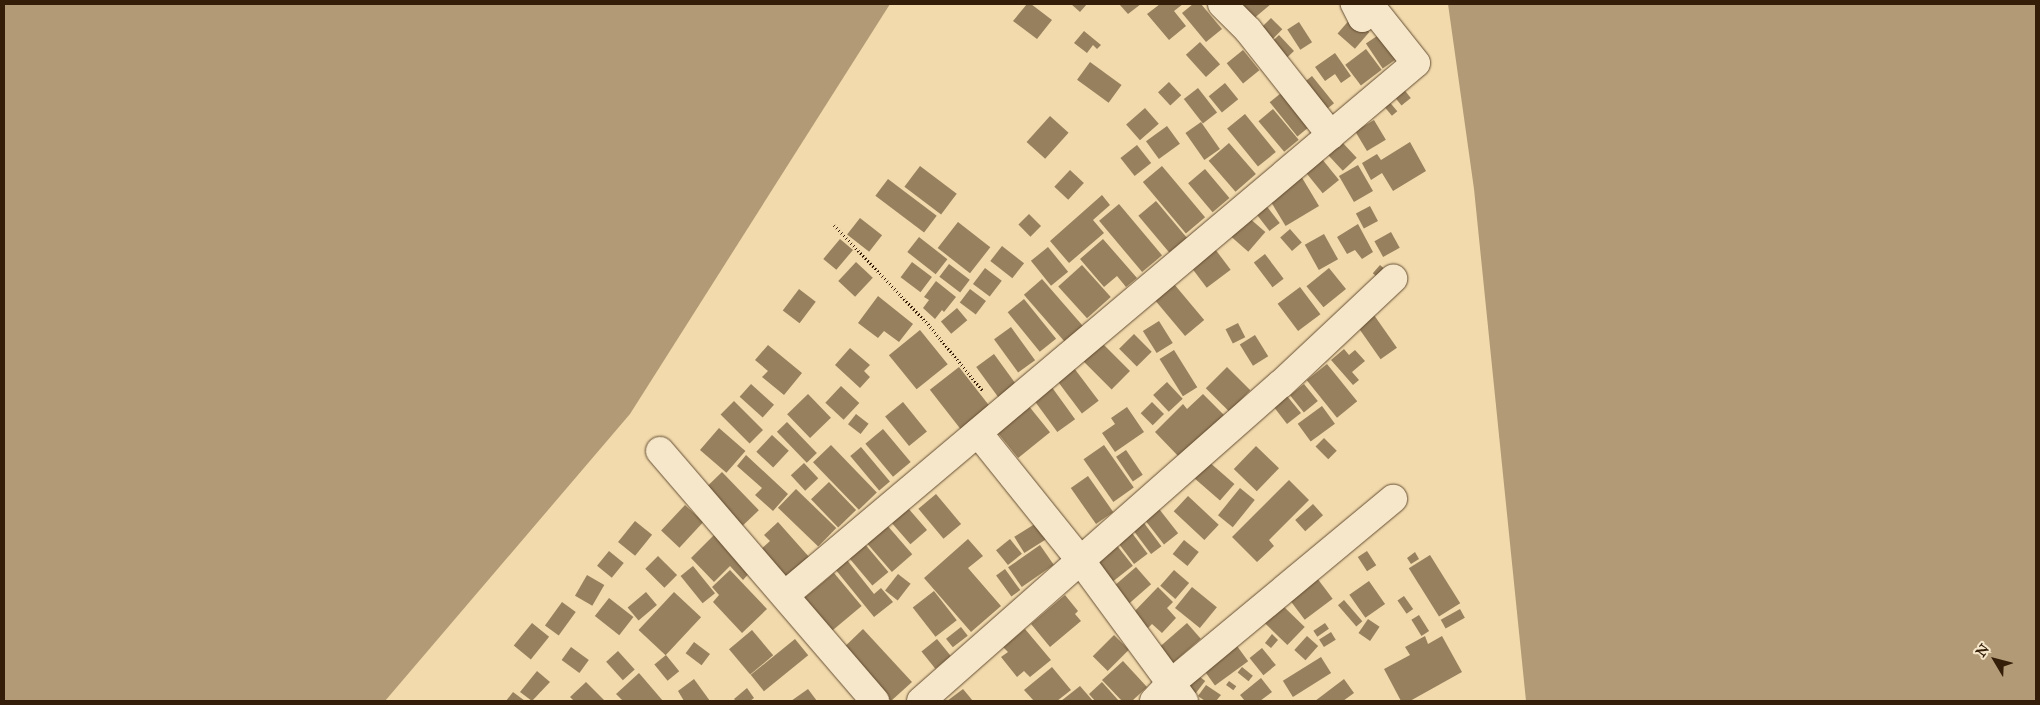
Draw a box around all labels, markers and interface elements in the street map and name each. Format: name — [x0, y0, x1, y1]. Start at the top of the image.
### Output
north arrow — [1970, 635, 2020, 685]
text: N — [1972, 641, 1993, 661]

